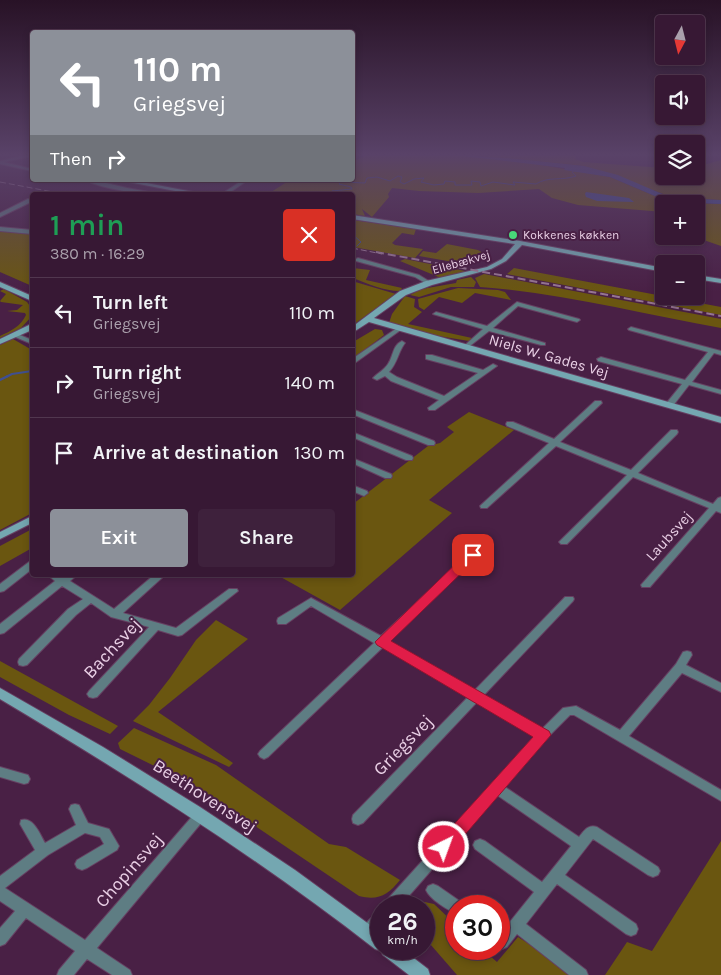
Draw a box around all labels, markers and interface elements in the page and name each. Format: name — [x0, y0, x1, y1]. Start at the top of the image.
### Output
north arrow — [655, 15, 705, 65]
map controls — [655, 15, 705, 305]
text: 110 m — [133, 49, 222, 90]
icon: left — [50, 50, 115, 115]
button: sound — [655, 75, 705, 125]
text: Griegsvej — [133, 91, 226, 117]
button: layers — [655, 135, 705, 185]
icon: right — [102, 145, 130, 173]
text: Then — [50, 148, 92, 170]
button: + — [655, 195, 705, 245]
text: 1 min — [50, 207, 124, 243]
button: close — [283, 209, 335, 261]
place label: Kokkenes køkken — [523, 228, 619, 242]
marker: Kokkenes køkken — [507, 229, 519, 241]
text: 380 m · 16:29 — [50, 244, 145, 263]
street label: Ellebækvej — [430, 247, 492, 277]
button: − — [655, 255, 705, 305]
text: Turn left — [93, 292, 168, 314]
icon: left — [50, 299, 78, 327]
text: 110 m — [289, 302, 335, 324]
text: Griegsvej — [93, 314, 161, 333]
street label: Niels W. Gades Vej — [487, 330, 611, 382]
text: Turn right — [93, 362, 182, 384]
icon: right — [50, 369, 78, 397]
text: 140 m — [285, 372, 335, 394]
text: Griegsvej — [93, 384, 161, 403]
icon: arrive — [50, 439, 78, 467]
text: Arrive at destination — [93, 442, 279, 464]
text: 130 m — [294, 442, 345, 464]
street label: Laubsvej — [642, 507, 696, 565]
button: Exit — [50, 509, 188, 567]
button: Share — [198, 509, 335, 567]
pin — [452, 534, 494, 576]
icon: arrive — [459, 541, 487, 569]
street label: Bachsvej — [79, 613, 145, 683]
street label: Griegsvej — [369, 710, 437, 780]
street label: Beethovensvej — [149, 754, 261, 838]
position arrow — [417, 820, 469, 872]
street label: Chopinsvej — [91, 828, 167, 912]
speed limit sign: 30 — [445, 895, 510, 960]
text: 26 — [387, 907, 418, 936]
text: km/h — [387, 933, 418, 947]

